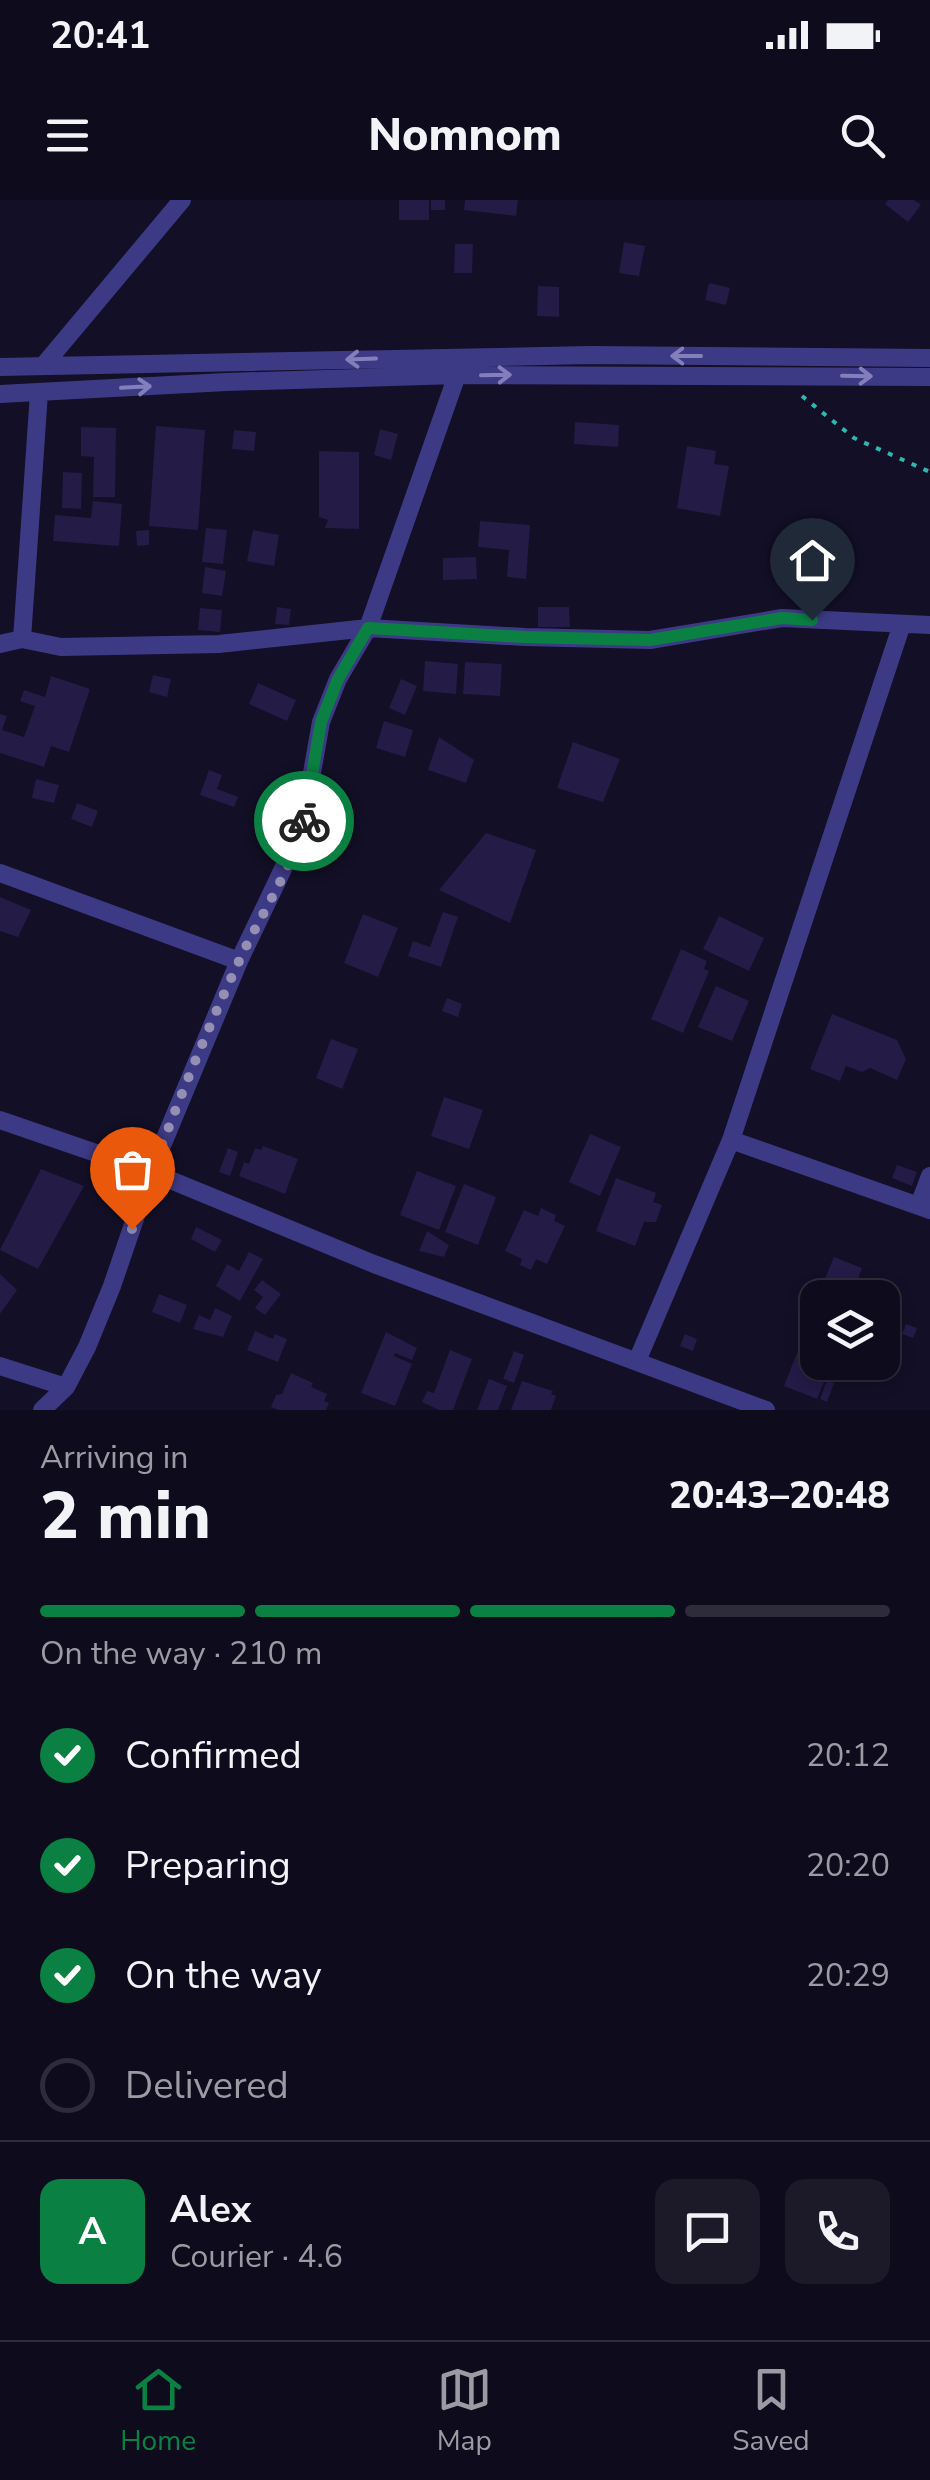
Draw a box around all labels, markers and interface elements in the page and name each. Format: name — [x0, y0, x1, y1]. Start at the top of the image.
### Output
text: 20:41 — [50, 10, 151, 61]
text: Nomnom — [368, 105, 562, 166]
icon: menu — [40, 108, 95, 163]
icon: search — [835, 108, 890, 163]
one-way arrow — [671, 346, 704, 366]
one-way arrow — [346, 350, 378, 369]
one-way arrow — [478, 366, 511, 384]
one-way arrow — [840, 366, 872, 386]
one-way arrow — [119, 377, 151, 396]
pin — [770, 518, 855, 621]
icon: home — [785, 533, 840, 588]
courier — [254, 771, 354, 871]
icon: bike — [277, 794, 332, 849]
pin — [90, 1127, 175, 1230]
icon: bag — [105, 1142, 160, 1197]
map controls — [800, 1280, 900, 1380]
button: layers — [800, 1280, 900, 1380]
text: Arriving in — [40, 1436, 188, 1479]
text: 20:43–20:48 — [669, 1470, 890, 1521]
text: 2 min — [40, 1472, 211, 1561]
text: On the way · 210 m — [40, 1632, 322, 1675]
icon: check — [40, 1728, 95, 1783]
text: Confirmed — [125, 1730, 302, 1781]
text: 20:12 — [806, 1734, 890, 1777]
icon: check — [40, 1838, 95, 1893]
text: Preparing — [125, 1840, 291, 1891]
text: 20:20 — [806, 1844, 890, 1887]
icon: check — [40, 1948, 95, 2003]
text: On the way — [125, 1950, 321, 2001]
text: 20:29 — [806, 1954, 890, 1997]
text: Delivered — [125, 2060, 289, 2111]
button: chat — [655, 2179, 760, 2284]
button: phone — [785, 2179, 890, 2284]
text: Alex — [170, 2184, 251, 2235]
text: A — [78, 2206, 107, 2257]
text: Courier · 4.6 — [170, 2235, 343, 2278]
tab: Home — [120, 2362, 196, 2460]
tab: Map — [437, 2362, 492, 2460]
tab: Saved — [732, 2362, 810, 2460]

